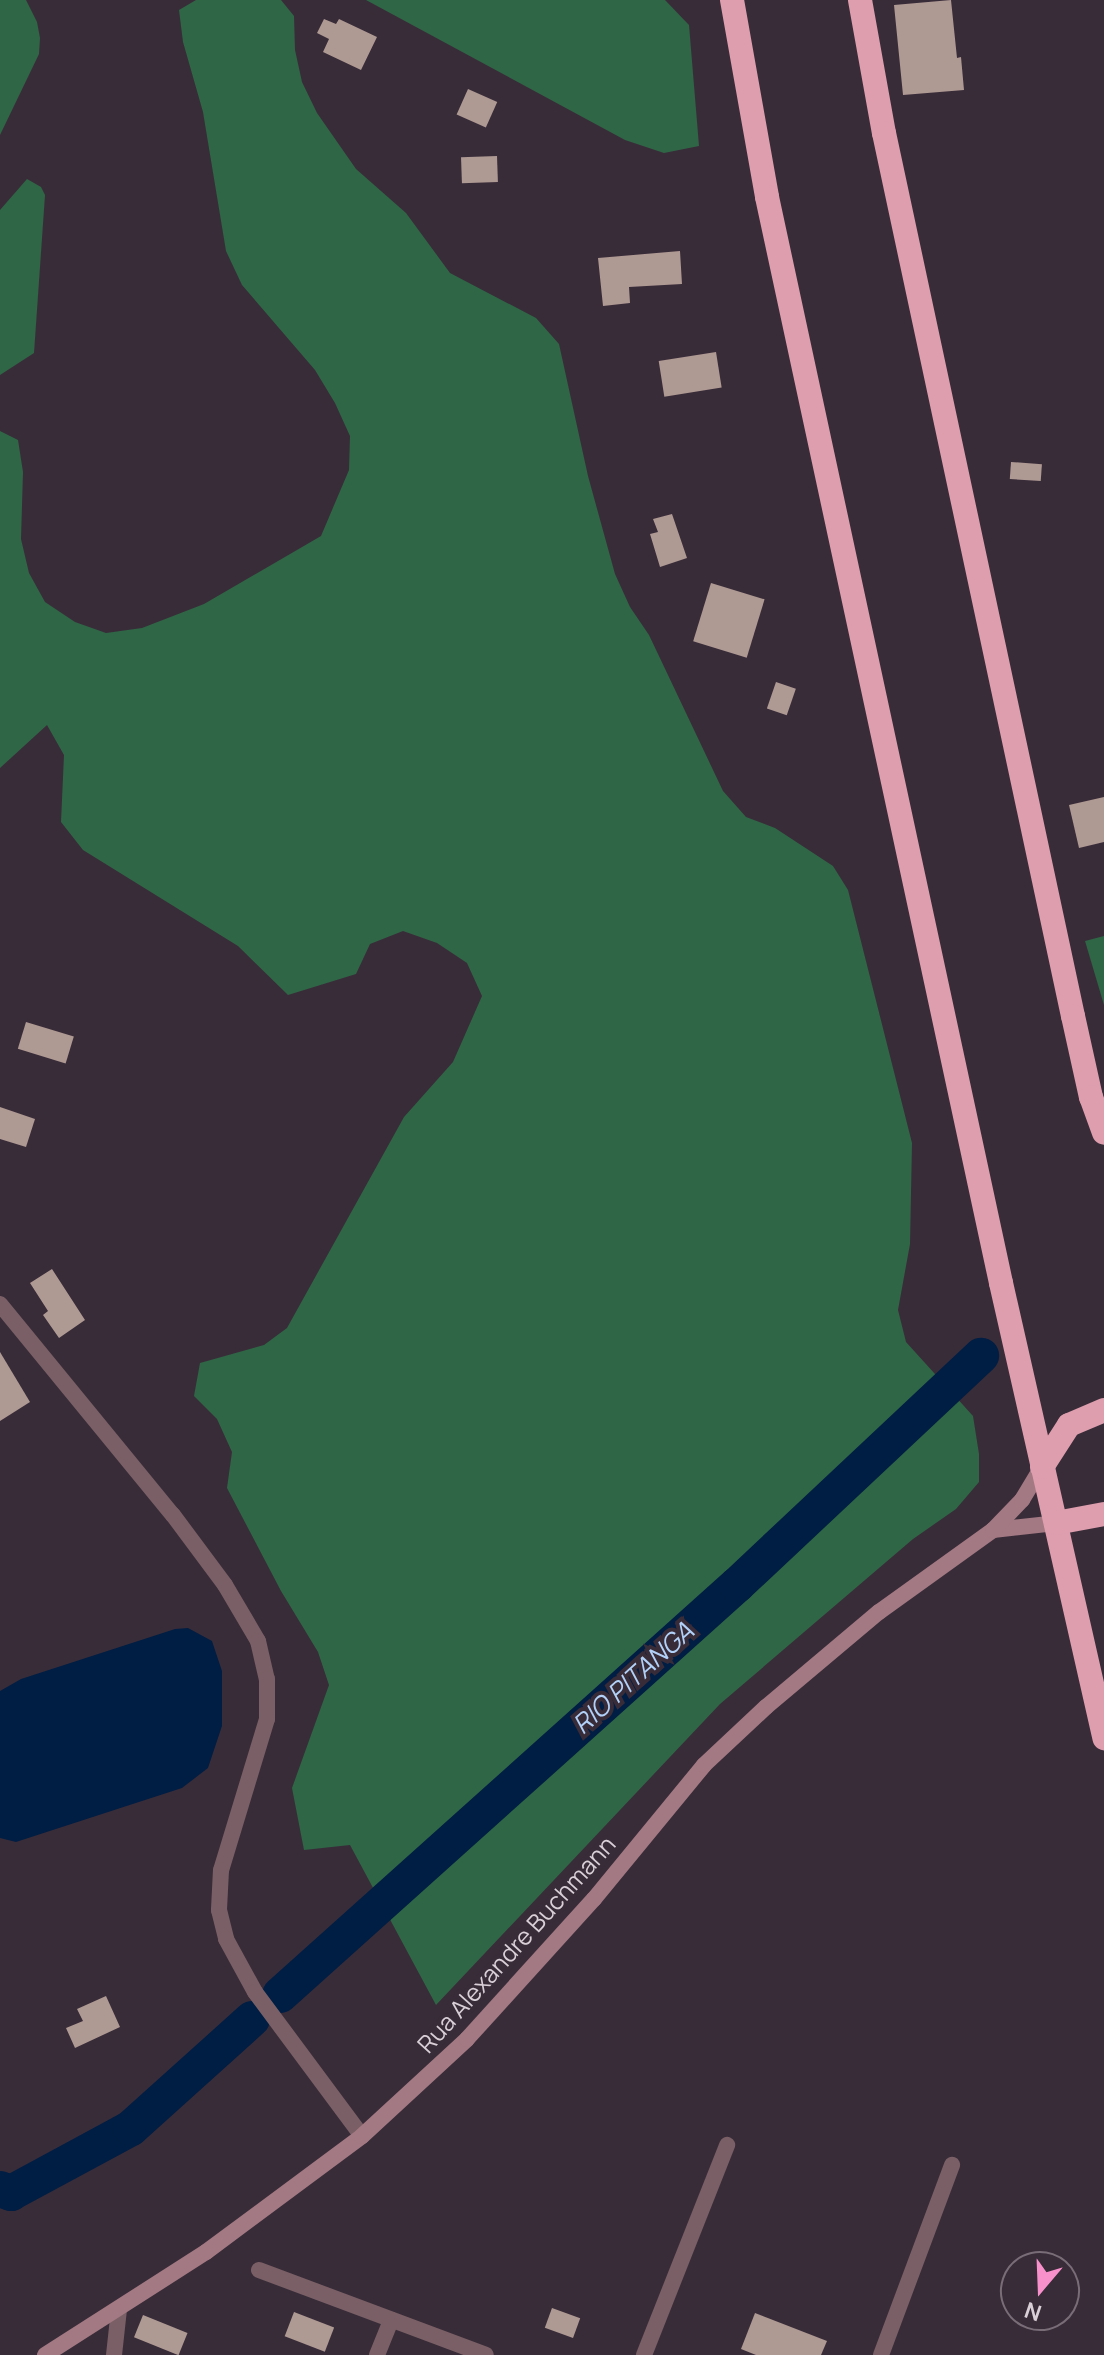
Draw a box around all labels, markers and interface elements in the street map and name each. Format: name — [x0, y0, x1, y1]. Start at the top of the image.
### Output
water label: RIO PITANGA — [566, 1616, 700, 1740]
street label: Rua Alexandre Buchmann — [411, 1830, 621, 2058]
north arrow — [1000, 2251, 1080, 2331]
text: N — [1020, 2295, 1045, 2329]

